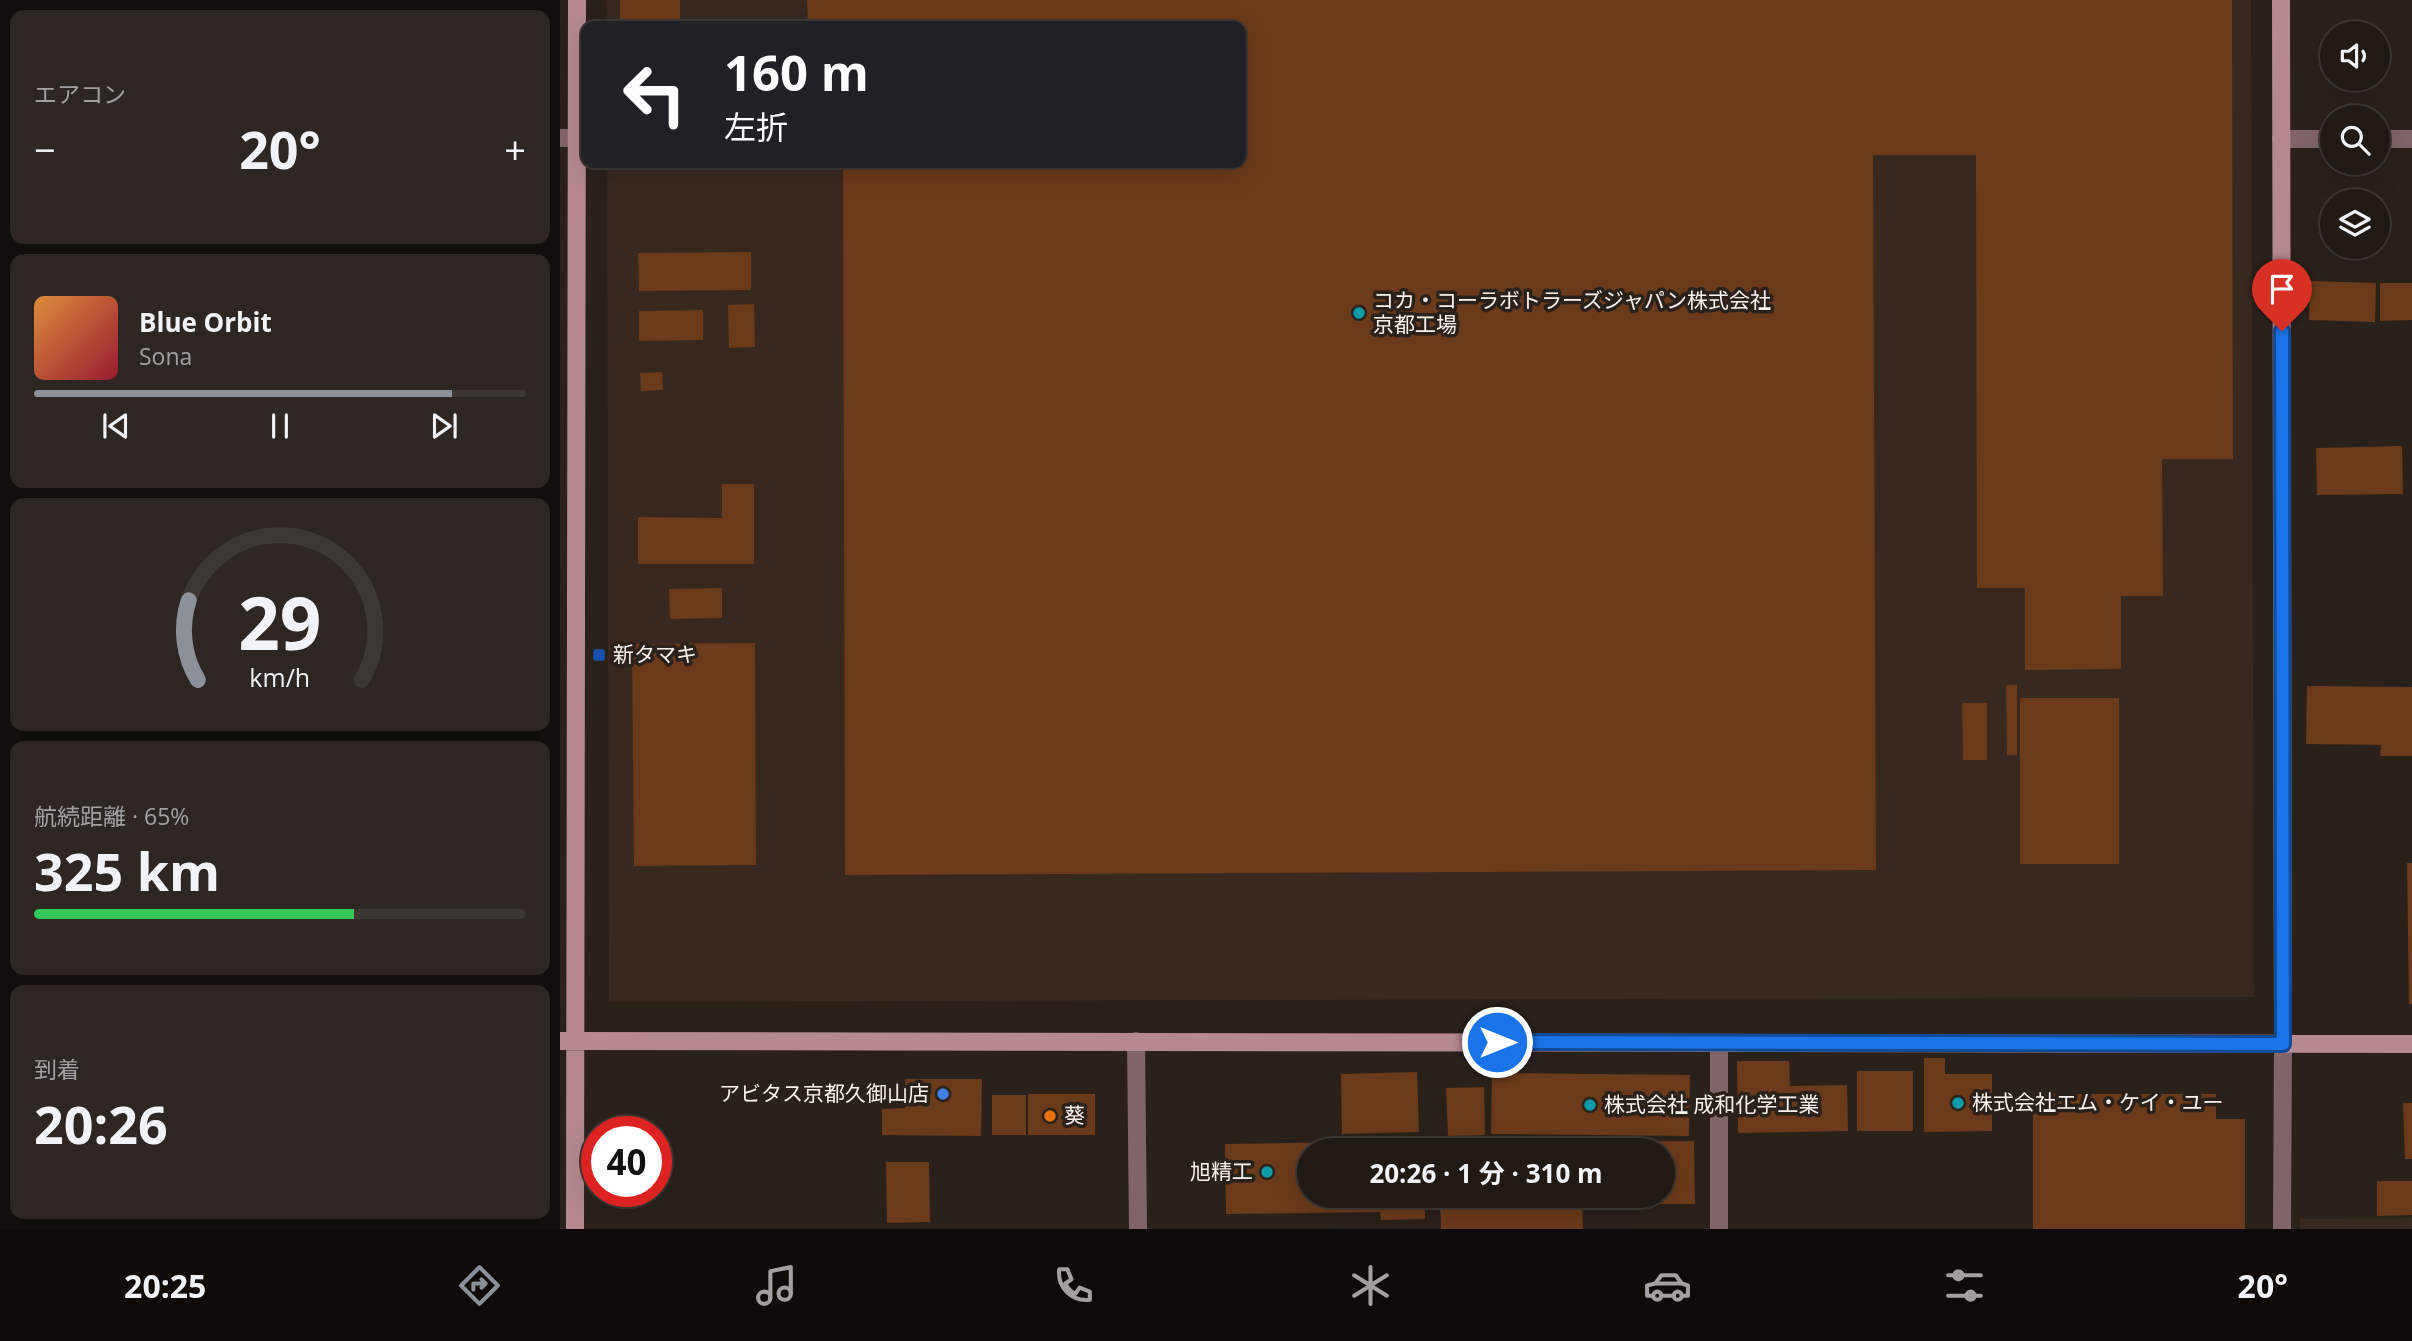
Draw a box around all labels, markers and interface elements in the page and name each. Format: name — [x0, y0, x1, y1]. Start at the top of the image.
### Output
map controls — [2320, 21, 2390, 259]
button: sound — [2320, 21, 2390, 91]
text: 160 m — [724, 39, 869, 105]
icon: left — [609, 49, 700, 140]
text: エアコン — [34, 78, 126, 110]
text: 左折 — [724, 105, 788, 148]
button: search — [2320, 105, 2390, 175]
text: 20° — [239, 113, 321, 184]
text: − — [34, 123, 56, 175]
text: + — [504, 123, 526, 175]
button: layers — [2320, 189, 2390, 259]
pin — [2252, 259, 2312, 331]
icon: arrive — [2263, 270, 2301, 308]
place label: コカ・コーラボトラーズジャパン株式会社 京都工場 — [1373, 286, 1771, 338]
text: Blue Orbit — [139, 304, 272, 340]
marker: コカ・コーラボトラーズジャパン株式会社 京都工場 — [1351, 305, 1367, 321]
text: Sona — [139, 340, 192, 372]
icon: previous — [97, 407, 135, 445]
icon: pause — [261, 407, 299, 445]
icon: next — [425, 407, 463, 445]
text: 29 — [238, 573, 322, 672]
place label: 新タマキ — [613, 640, 697, 668]
marker: 新タマキ — [591, 647, 607, 663]
text: km/h — [250, 660, 310, 694]
text: 航続距離 · 65% — [34, 800, 189, 832]
text: 325 km — [34, 835, 220, 906]
position arrow — [1460, 1005, 1534, 1079]
text: 到着 — [34, 1053, 80, 1085]
place label: アビタス京都久御山店 — [719, 1079, 929, 1107]
marker: アビタス京都久御山店 — [935, 1086, 951, 1102]
text: 20:26 — [34, 1088, 168, 1159]
place label: 株式会社エム・ケイ・ユー — [1972, 1088, 2224, 1116]
place label: 株式会社 成和化学工業 — [1604, 1090, 1819, 1118]
marker: 株式会社エム・ケイ・ユー — [1950, 1095, 1966, 1111]
marker: 株式会社 成和化学工業 — [1582, 1097, 1598, 1113]
place label: 葵 — [1064, 1101, 1085, 1129]
marker: 葵 — [1042, 1108, 1058, 1124]
speed limit sign: 40 — [581, 1116, 672, 1207]
text: 20:26 · 1 分 · 310 m — [1369, 1155, 1603, 1191]
place label: 旭精工 — [1190, 1157, 1253, 1185]
marker: 旭精工 — [1259, 1164, 1275, 1180]
icon: directions — [455, 1261, 504, 1310]
icon: music — [752, 1261, 801, 1310]
icon: phone — [1049, 1261, 1098, 1310]
icon: climate — [1346, 1261, 1395, 1310]
icon: car — [1643, 1261, 1692, 1310]
icon: filters — [1940, 1261, 1989, 1310]
text: 20:25 — [124, 1264, 206, 1307]
text: 20° — [2238, 1264, 2288, 1307]

